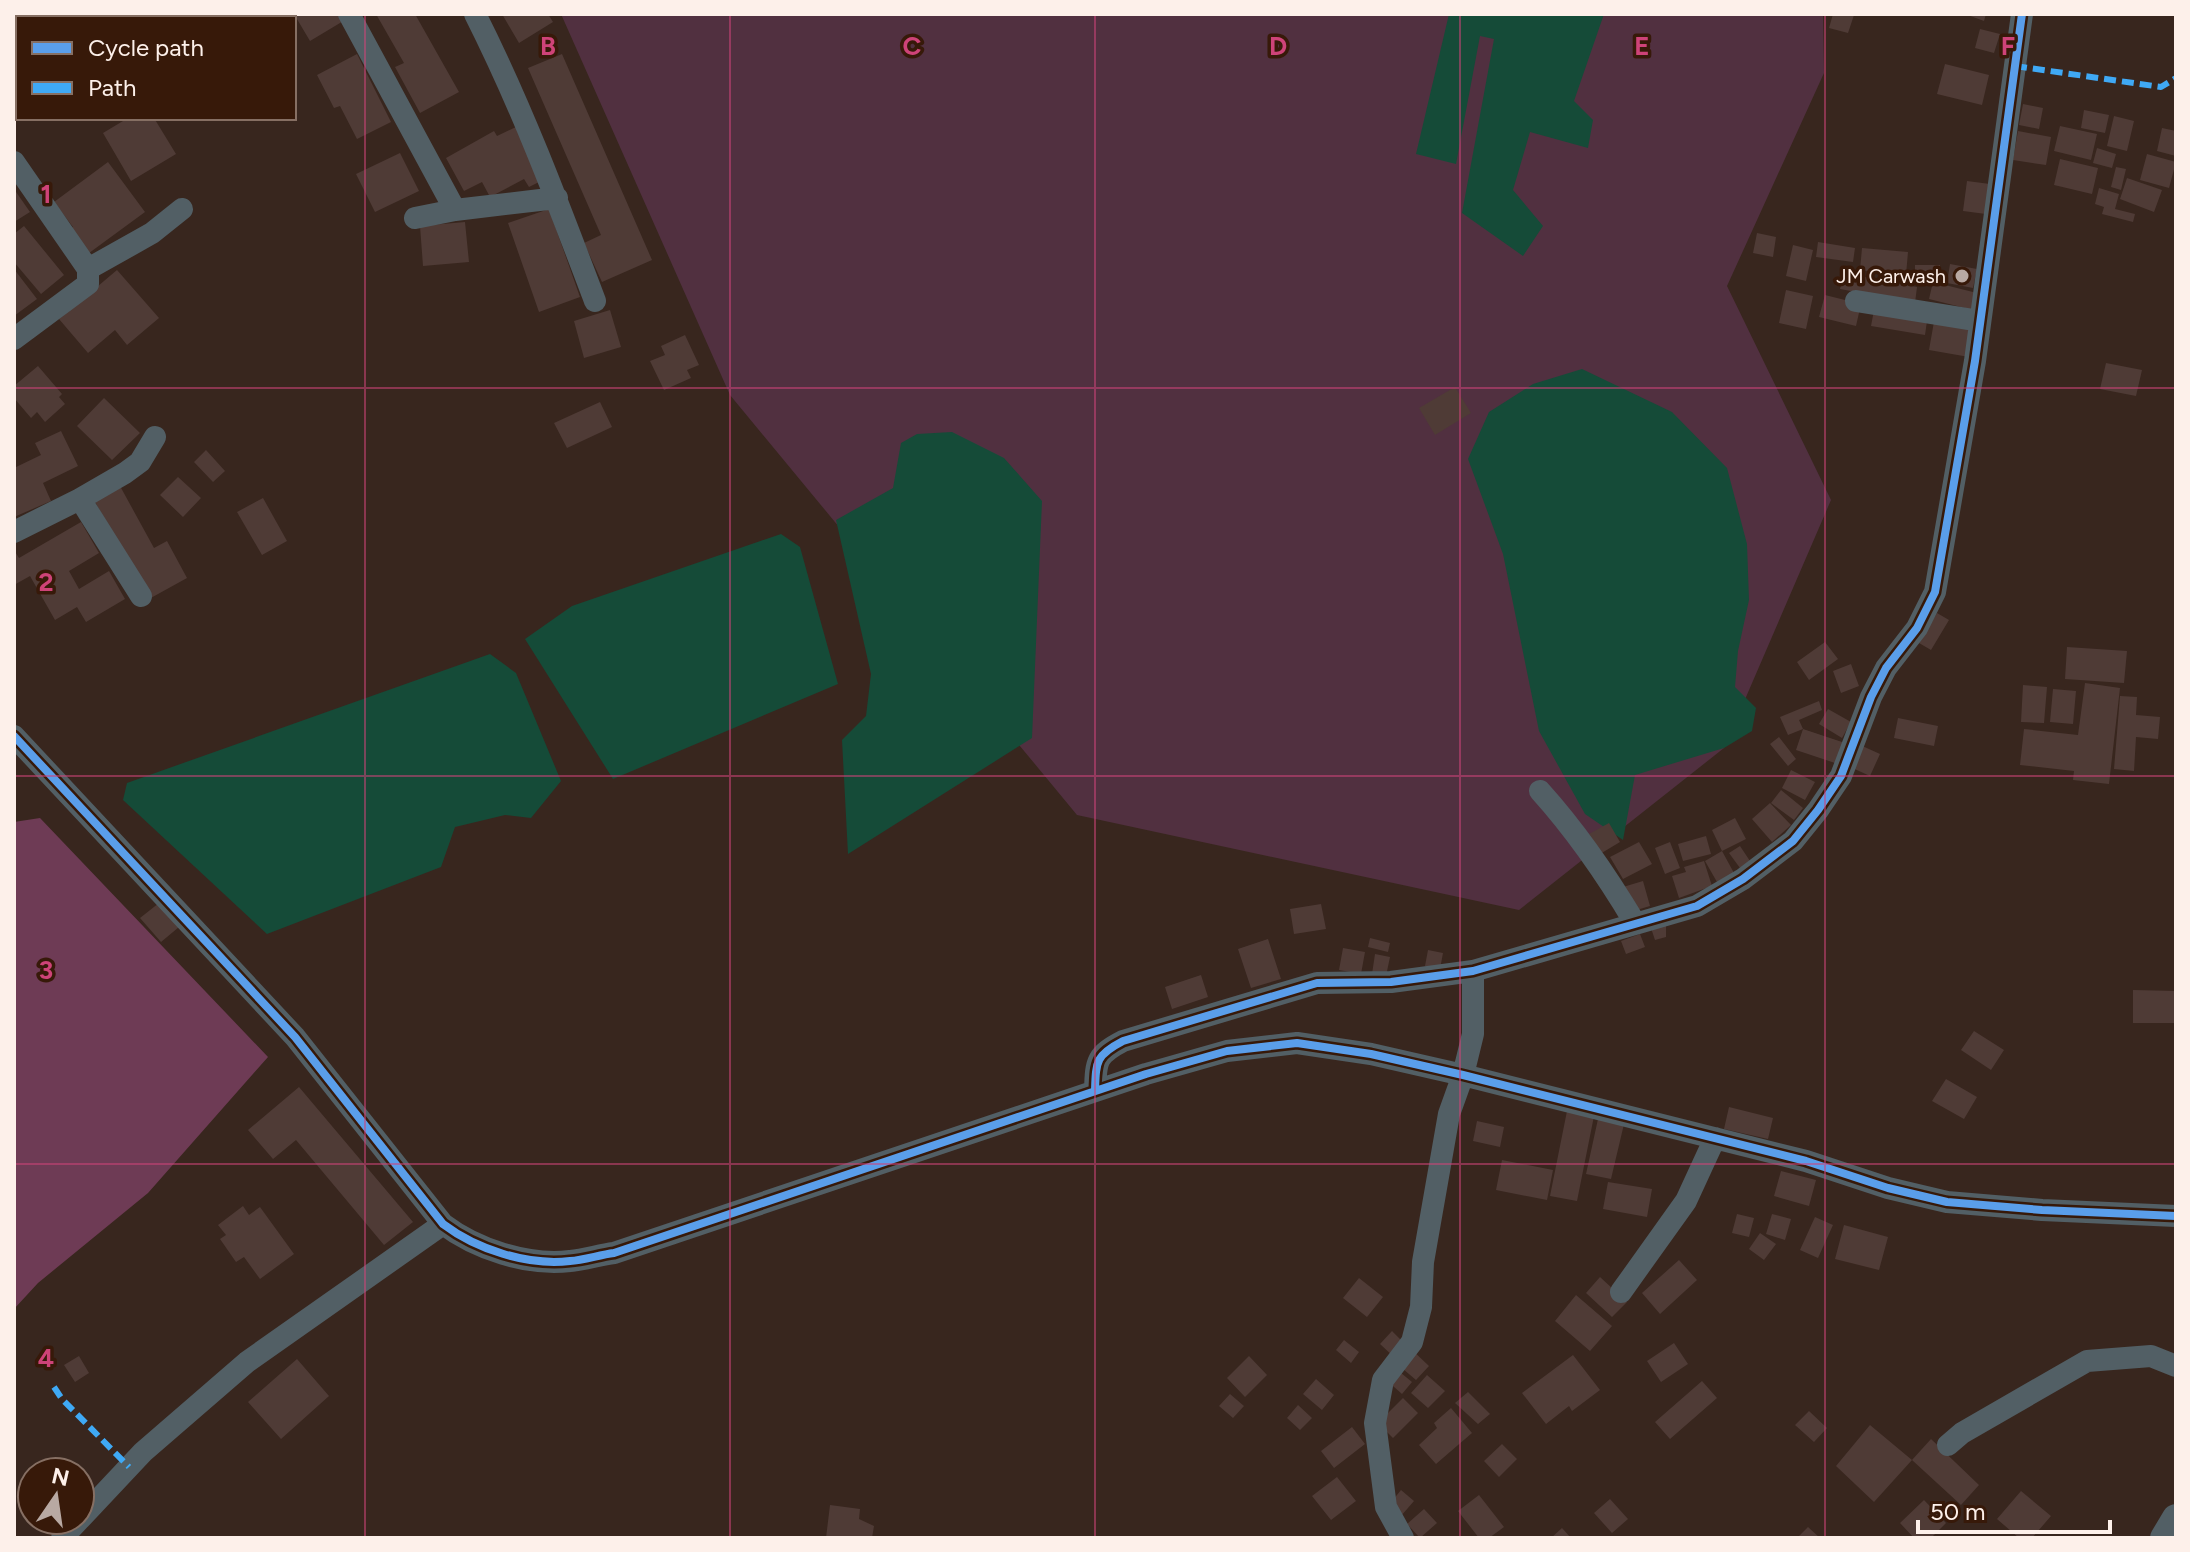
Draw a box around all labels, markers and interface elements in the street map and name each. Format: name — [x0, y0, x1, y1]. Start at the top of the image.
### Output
legend — [16, 16, 296, 120]
text: B — [540, 30, 556, 62]
text: C — [903, 30, 922, 62]
text: D — [1269, 30, 1287, 62]
text: E — [1634, 30, 1650, 62]
text: F — [2001, 30, 2015, 62]
text: Cycle path — [88, 33, 204, 62]
text: Path — [88, 73, 136, 102]
text: 1 — [41, 178, 51, 210]
place label: JM Carwash — [1836, 264, 1946, 288]
marker: JM Carwash — [1953, 267, 1971, 285]
text: 2 — [38, 566, 54, 598]
text: 3 — [39, 954, 53, 986]
text: 4 — [38, 1342, 54, 1374]
north arrow — [16, 1456, 96, 1536]
text: N — [49, 1462, 72, 1492]
scale bar — [1918, 1484, 2110, 1534]
text: 50 m — [1930, 1497, 1986, 1526]

